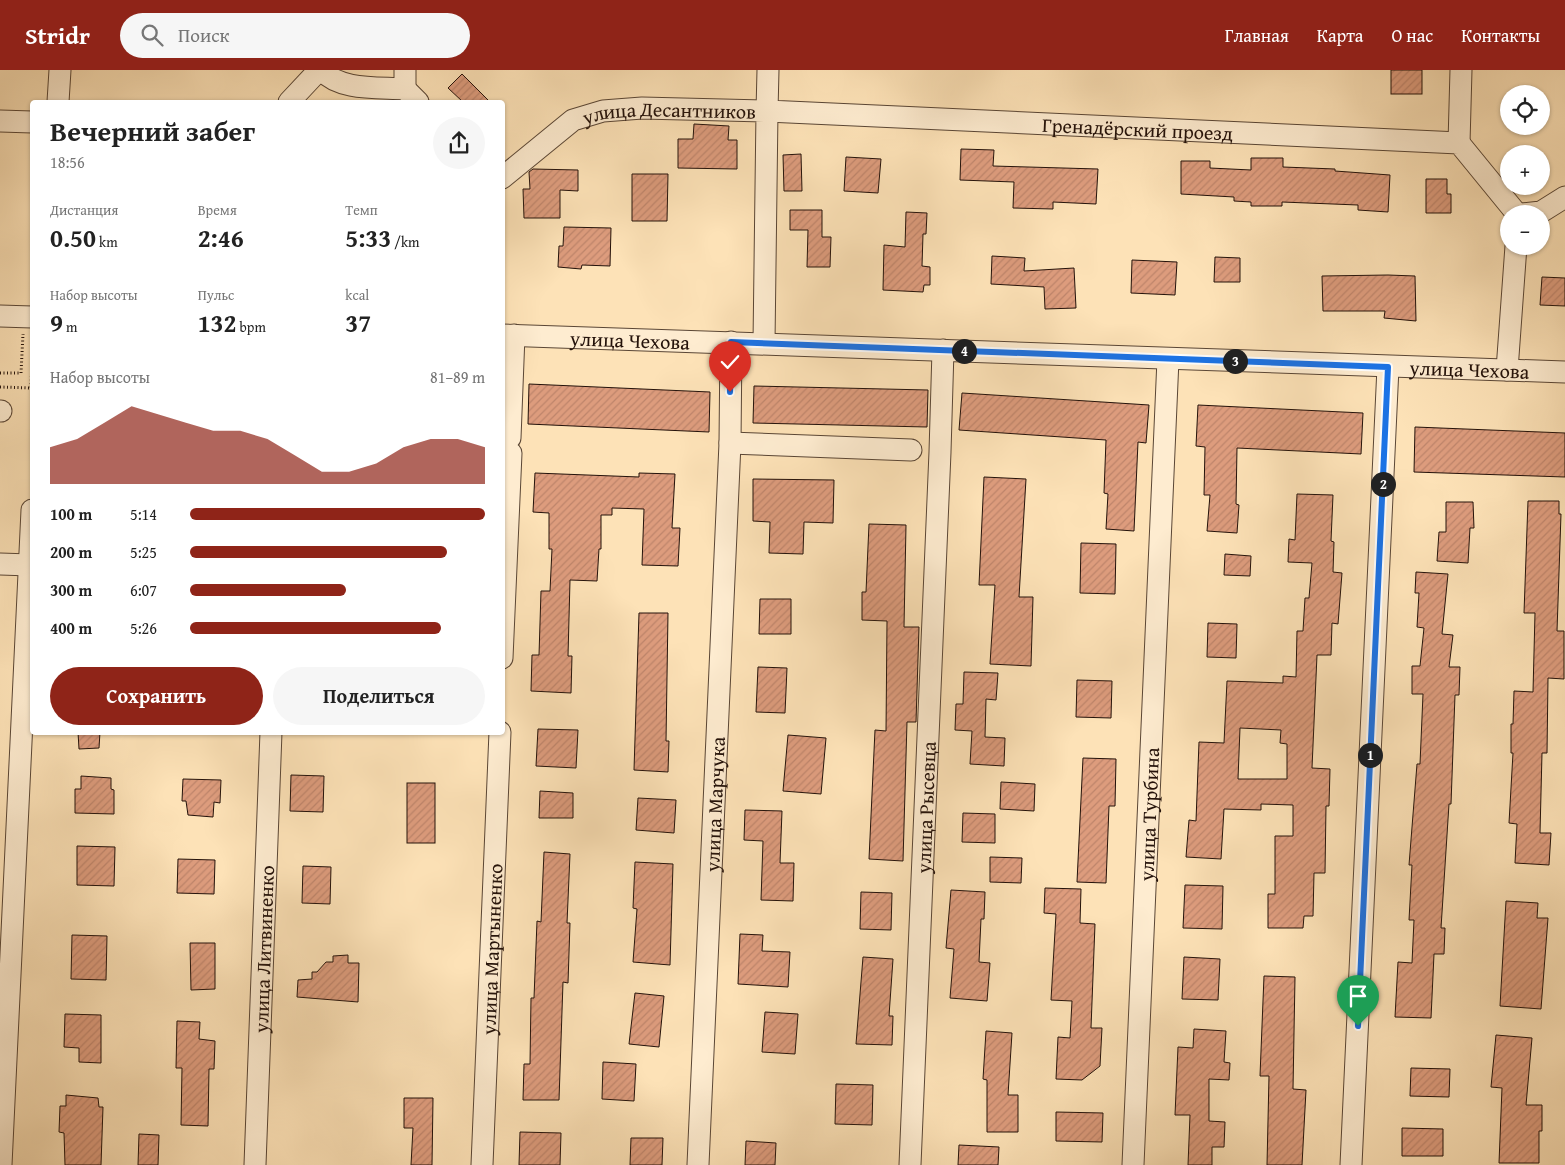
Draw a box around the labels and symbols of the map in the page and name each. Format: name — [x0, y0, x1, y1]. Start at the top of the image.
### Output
street label: улица Десантников — [578, 93, 756, 131]
street label: Гренадёрский проезд — [1042, 109, 1234, 147]
street label: улица Чехова — [569, 323, 691, 356]
pin: 4 — [952, 338, 976, 364]
pin — [709, 341, 751, 392]
pin: 3 — [1222, 348, 1248, 374]
street label: улица Чехова — [1408, 352, 1530, 385]
pin: 2 — [1370, 472, 1396, 496]
street label: улица Марчука — [696, 736, 731, 874]
street label: улица Рысевца — [908, 740, 942, 875]
pin: 1 — [1358, 742, 1382, 768]
street label: улица Турбина — [1131, 746, 1166, 883]
street label: улица Мартыненко — [473, 863, 509, 1036]
street label: улица Литвиненко — [245, 865, 281, 1034]
pin — [1337, 975, 1379, 1026]

